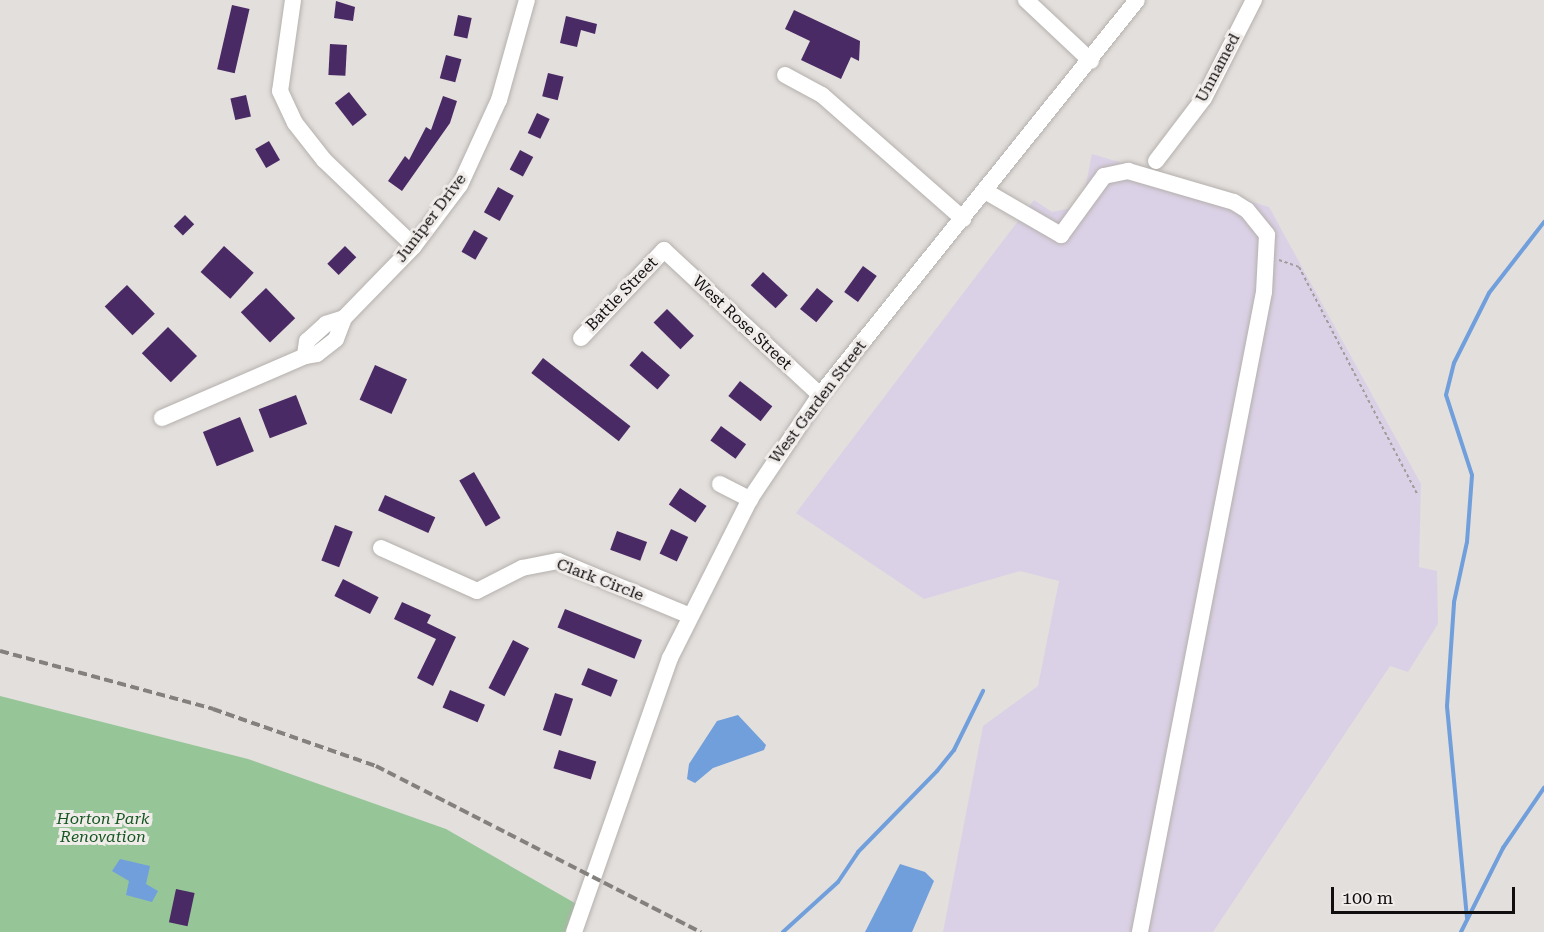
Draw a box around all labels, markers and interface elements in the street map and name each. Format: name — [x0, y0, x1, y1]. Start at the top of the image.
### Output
street label: Unnamed — [1192, 30, 1244, 106]
street label: Juniper Drive — [391, 170, 471, 266]
street label: Battle Street — [582, 253, 662, 335]
street label: West Rose Street — [688, 272, 796, 374]
street label: West Garden Street — [765, 337, 871, 467]
street label: Clark Circle — [554, 555, 646, 605]
park label: Horton Park Renovation — [57, 809, 149, 847]
scale bar — [1334, 875, 1518, 913]
text: 100 m — [1342, 887, 1393, 908]

